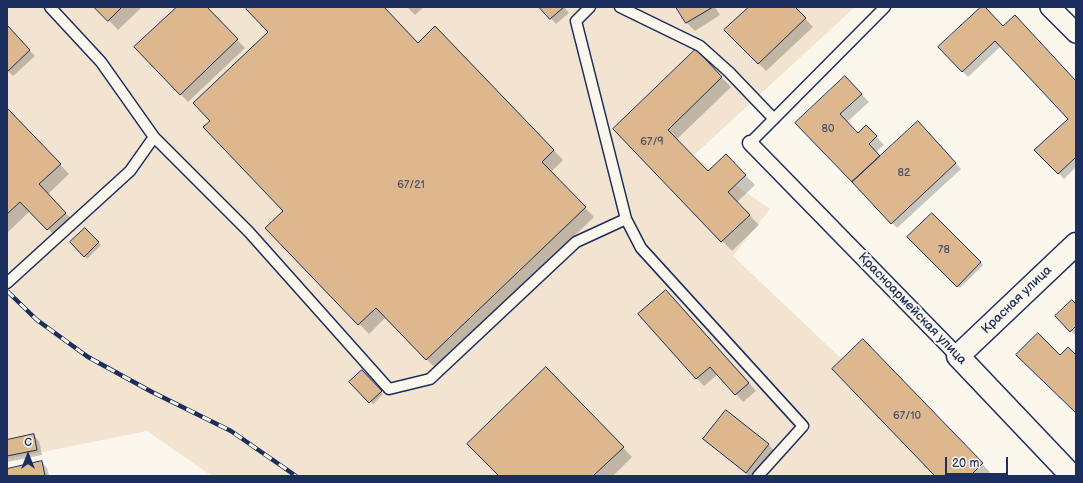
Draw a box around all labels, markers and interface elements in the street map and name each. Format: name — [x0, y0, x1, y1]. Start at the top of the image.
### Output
house number: 80 — [822, 122, 834, 136]
house number: 67/9 — [640, 135, 664, 149]
house number: 82 — [898, 166, 910, 180]
house number: 67/21 — [397, 178, 425, 192]
house number: 78 — [938, 243, 950, 257]
street label: Красноармейская улица — [854, 250, 970, 368]
street label: Красная улица — [979, 263, 1055, 337]
house number: 67/10 — [893, 409, 921, 423]
north arrow — [8, 435, 48, 475]
text: С — [24, 436, 32, 449]
scale bar — [947, 449, 1010, 475]
text: 20 m — [952, 456, 979, 471]

